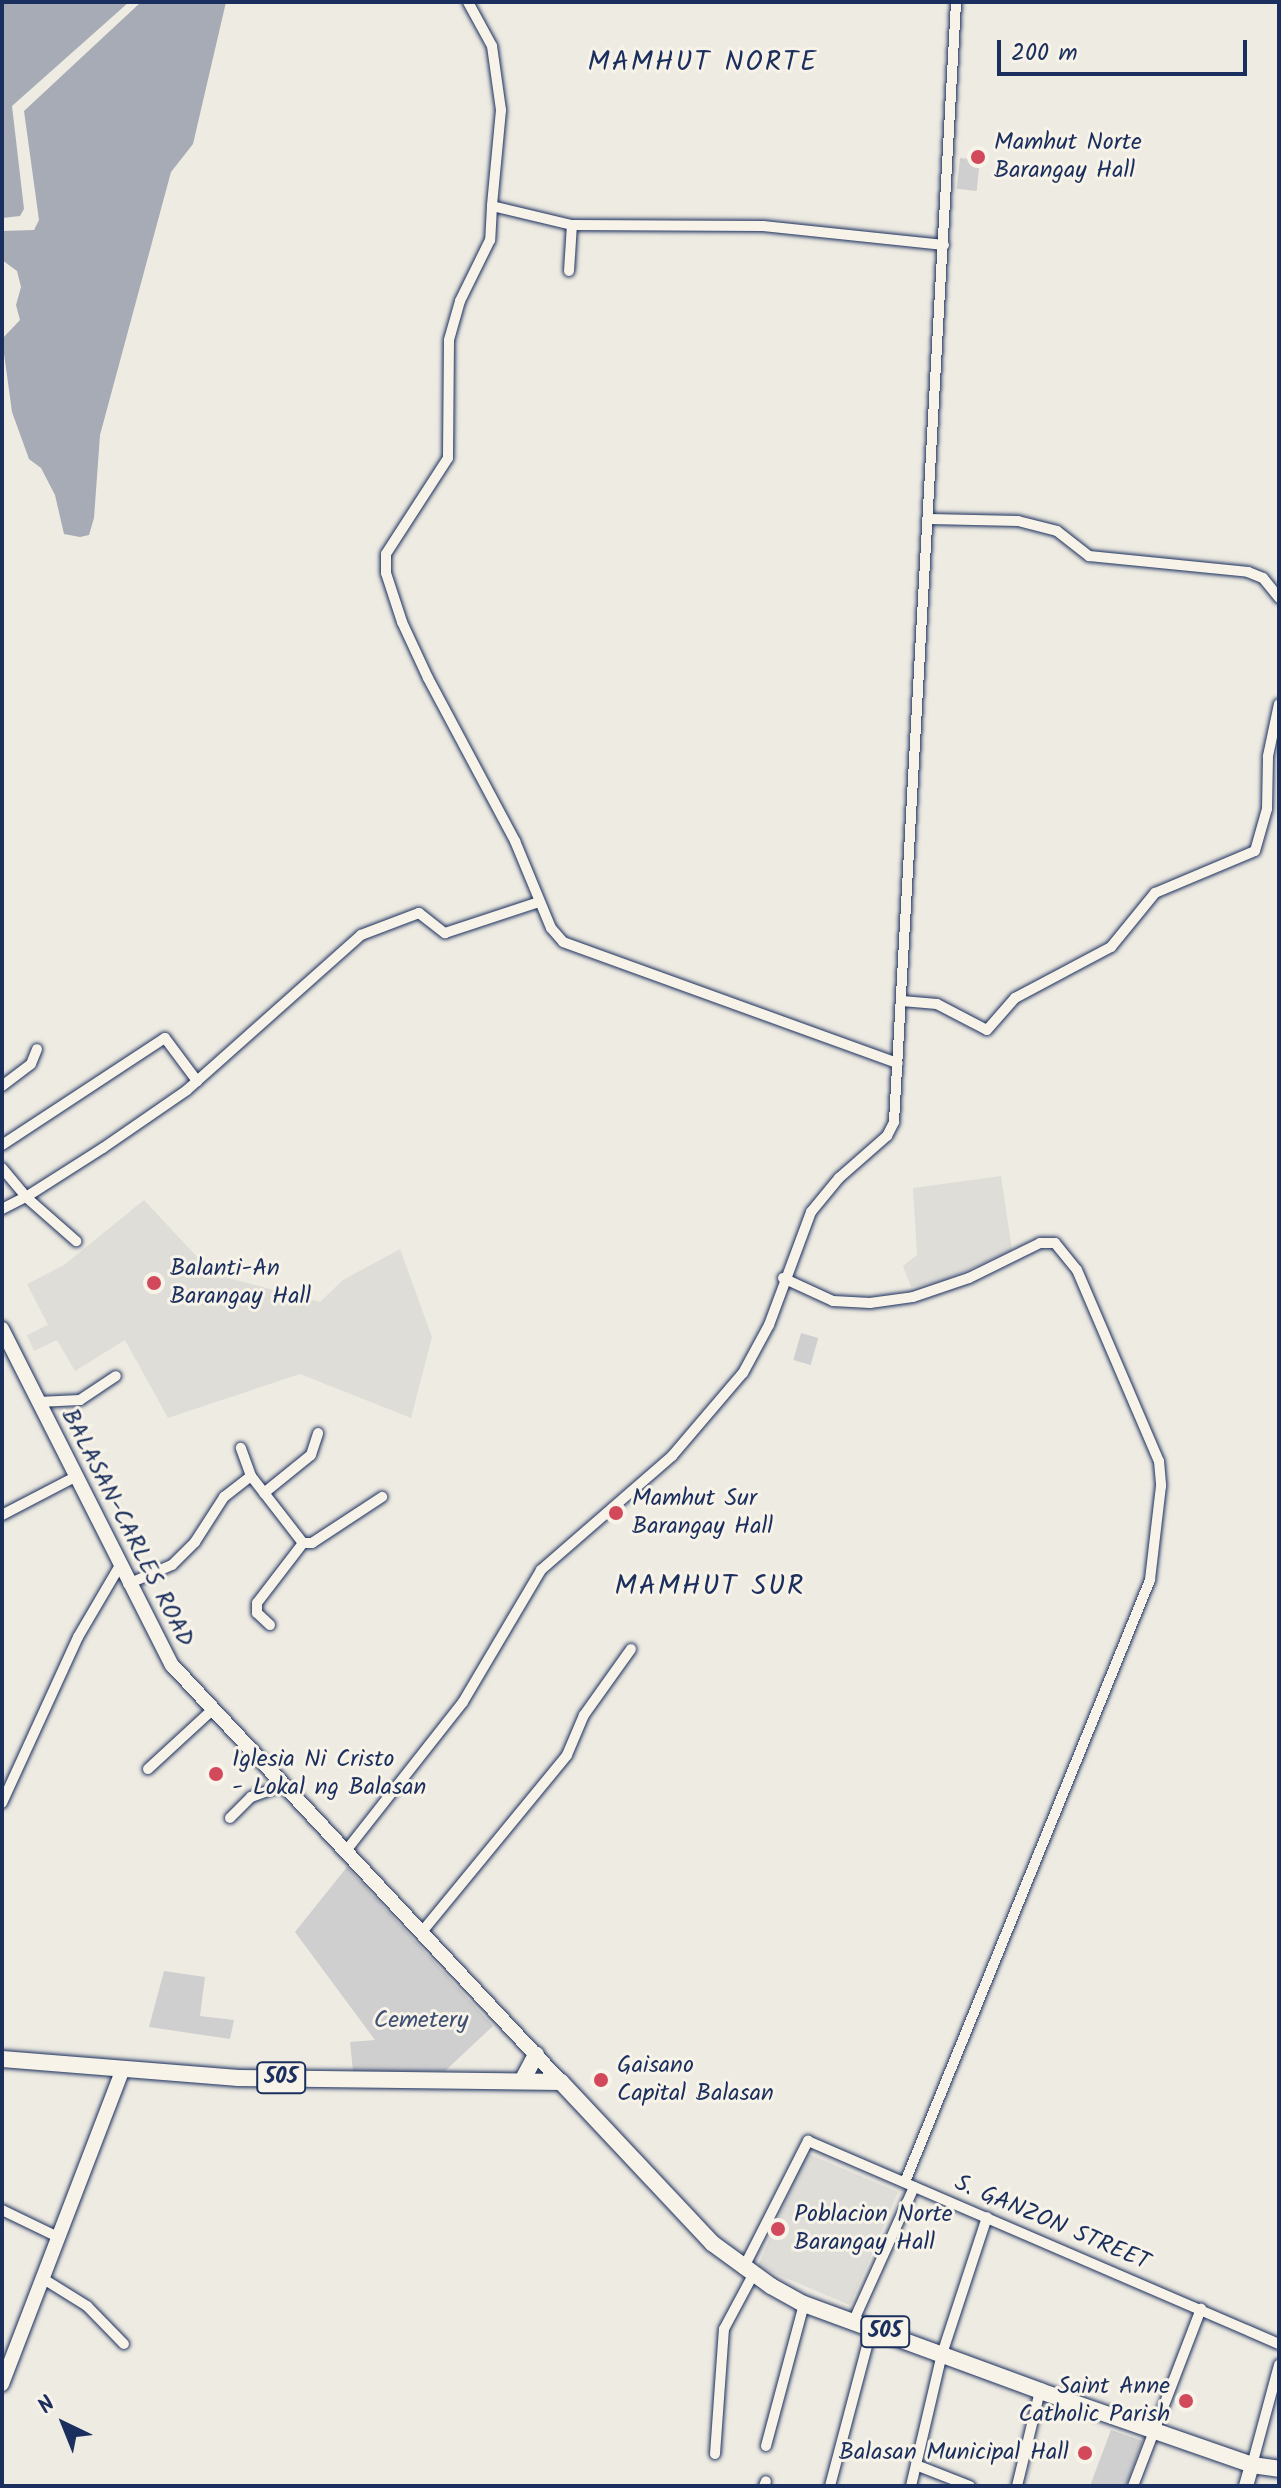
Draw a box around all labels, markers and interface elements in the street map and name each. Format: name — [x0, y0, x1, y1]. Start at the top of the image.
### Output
scale bar — [1001, 24, 1251, 74]
text: 200 m — [1011, 34, 1078, 73]
district label: MAMHUT NORTE — [588, 46, 818, 80]
place label: Mamhut Norte Barangay Hall — [994, 129, 1142, 185]
marker: Mamhut Norte Barangay Hall — [969, 148, 987, 166]
place label: Balanti-An Barangay Hall — [170, 1255, 311, 1311]
marker: Balanti-An Barangay Hall — [145, 1274, 163, 1292]
street label: BALASAN-CARLES ROAD — [54, 1404, 200, 1652]
place label: Mamhut Sur Barangay Hall — [632, 1485, 773, 1541]
marker: Mamhut Sur Barangay Hall — [607, 1504, 625, 1522]
district label: MAMHUT SUR — [615, 1570, 805, 1604]
place label: Iglesia Ni Cristo - Lokal ng Balasan — [232, 1746, 426, 1802]
marker: Iglesia Ni Cristo - Lokal ng Balasan — [207, 1765, 225, 1783]
park label: Cemetery — [374, 2007, 468, 2035]
place label: Gaisano Capital Balasan — [617, 2052, 774, 2108]
road number: 505 — [255, 2060, 307, 2096]
marker: Gaisano Capital Balasan — [592, 2071, 610, 2089]
street label: S. GANZON STREET — [950, 2169, 1154, 2277]
place label: Poblacion Norte Barangay Hall — [794, 2201, 952, 2257]
marker: Poblacion Norte Barangay Hall — [769, 2220, 787, 2238]
road number: 505 — [859, 2314, 911, 2350]
place label: Saint Anne Catholic Parish — [1018, 2373, 1170, 2429]
north arrow — [24, 2384, 104, 2464]
text: N — [30, 2389, 64, 2424]
marker: Saint Anne Catholic Parish — [1177, 2392, 1195, 2410]
place label: Balasan Municipal Hall — [839, 2439, 1069, 2467]
marker: Balasan Municipal Hall — [1076, 2444, 1094, 2462]

